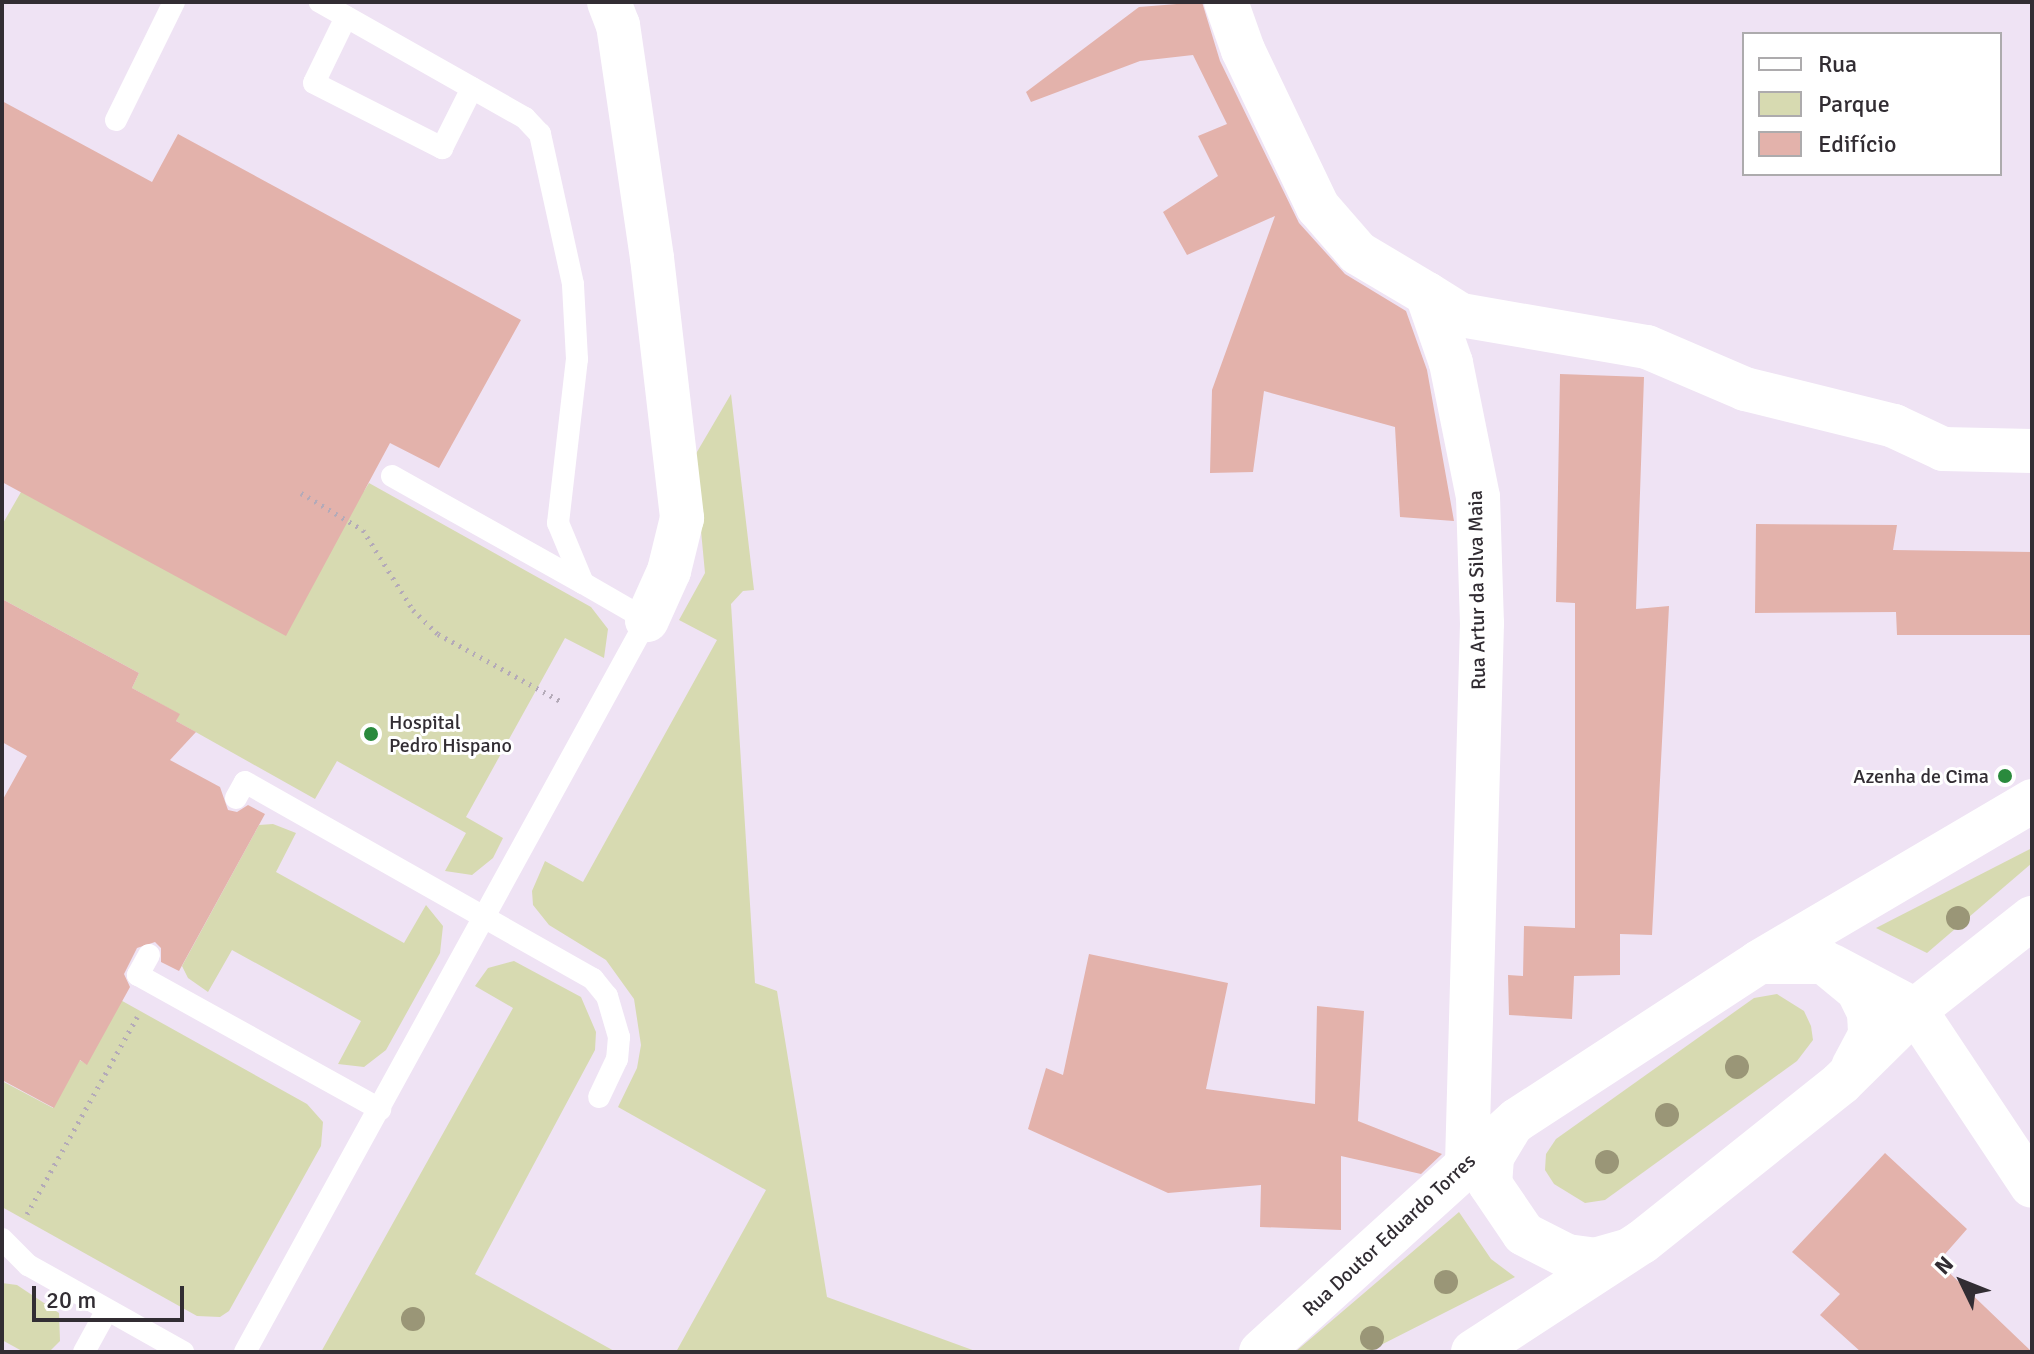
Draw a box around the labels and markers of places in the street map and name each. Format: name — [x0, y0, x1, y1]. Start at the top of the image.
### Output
place label: Hospital Pedro Hispano — [389, 710, 512, 757]
marker: Hospital Pedro Hispano — [360, 723, 382, 745]
place label: Azenha de Cima — [1853, 764, 1989, 788]
marker: Azenha de Cima — [1996, 767, 2014, 785]

